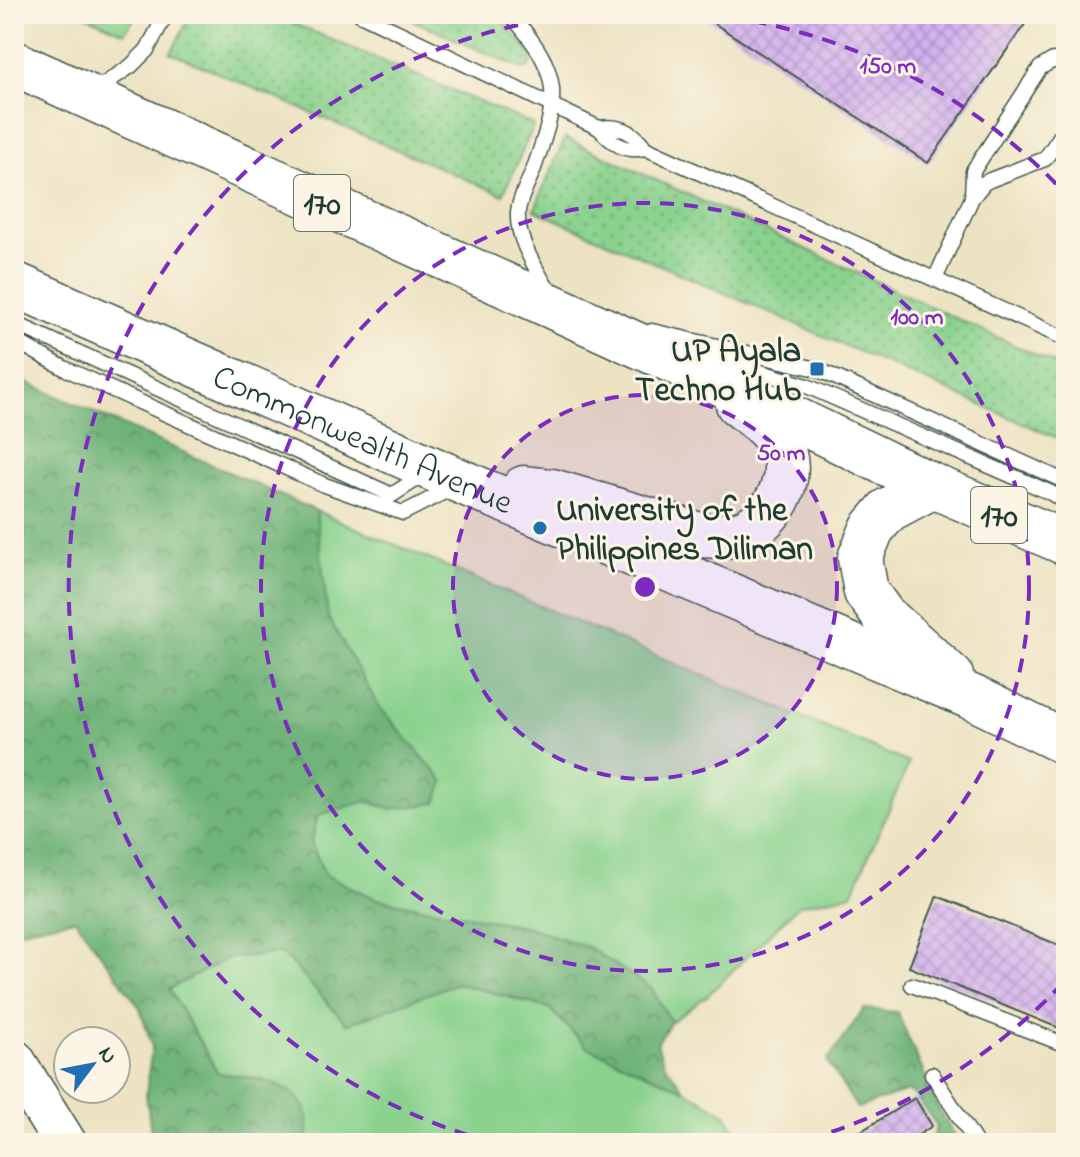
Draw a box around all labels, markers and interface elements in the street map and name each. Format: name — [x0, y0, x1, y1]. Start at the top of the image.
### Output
text: 150 m — [860, 50, 917, 85]
road number: 170 — [294, 175, 350, 231]
text: 100 m — [891, 301, 944, 336]
place label: UP Ayala Techno Hub — [635, 328, 801, 417]
street label: Commonwealth Avenue — [204, 354, 520, 530]
marker: UP Ayala Techno Hub — [808, 360, 826, 378]
text: 50 m — [757, 437, 806, 472]
place label: University of the Philippines Diliman — [556, 487, 813, 576]
road number: 170 — [971, 487, 1027, 543]
marker: University of the Philippines Diliman — [531, 519, 549, 537]
centre of rings — [631, 573, 659, 601]
north arrow — [52, 1025, 132, 1105]
text: N — [89, 1041, 124, 1071]

